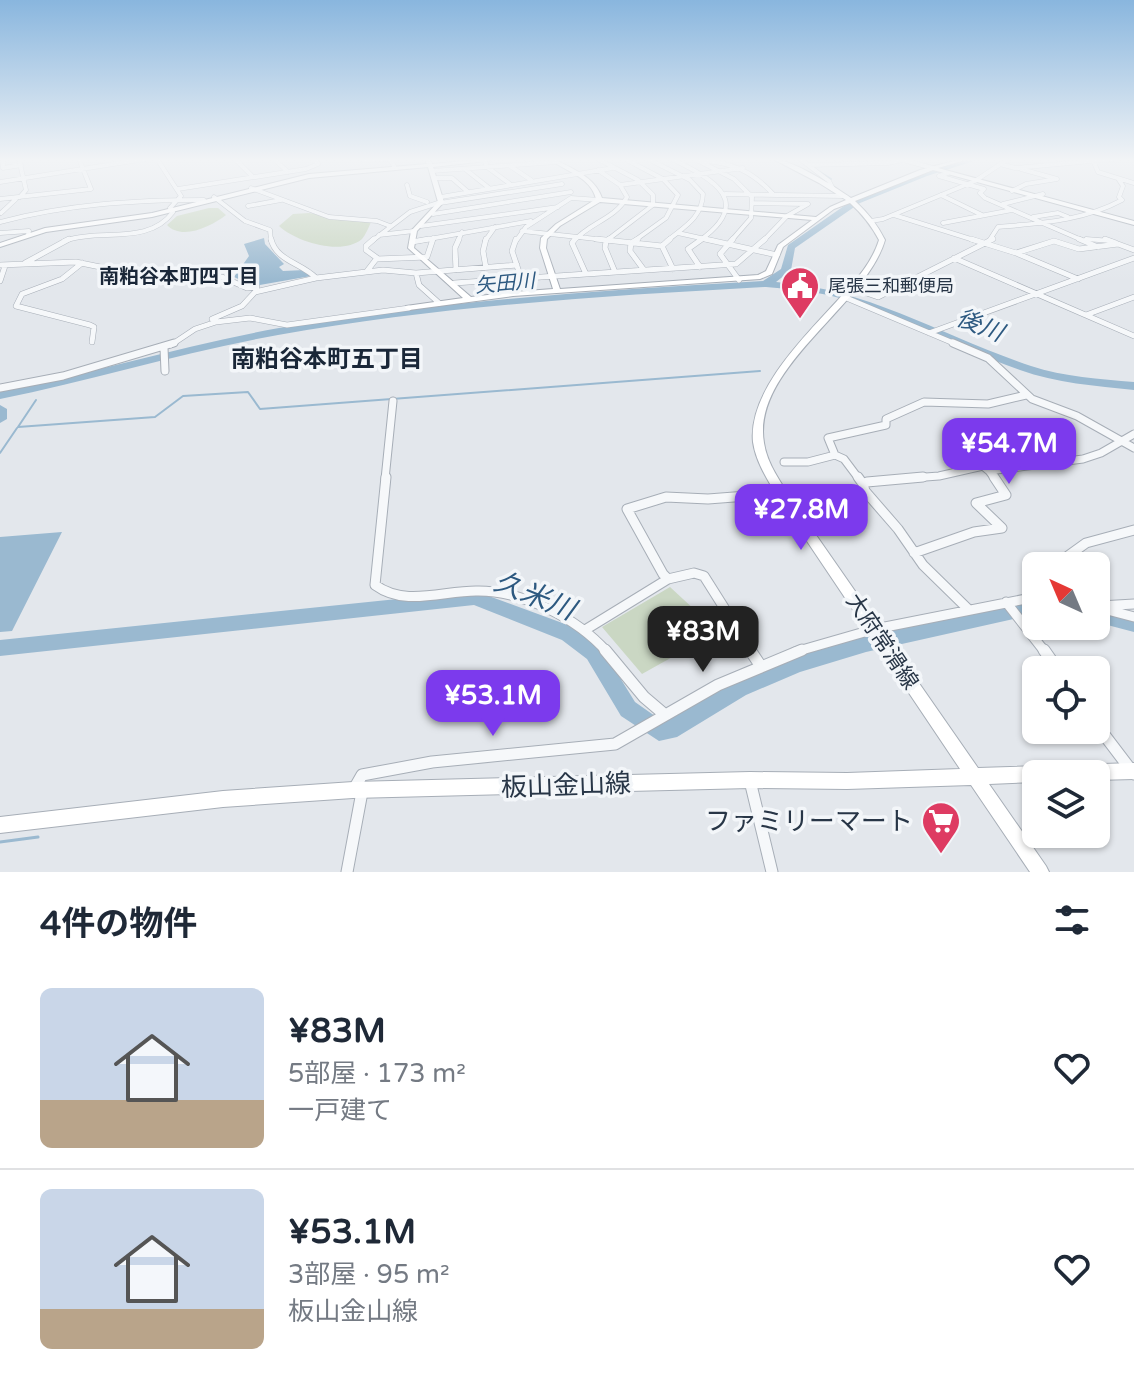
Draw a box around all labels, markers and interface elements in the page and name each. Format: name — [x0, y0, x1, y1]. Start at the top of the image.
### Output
district label: 南粕谷本町四丁目 — [99, 265, 259, 289]
public building icon: 尾張三和郵便局 — [779, 265, 821, 320]
water label: 矢田川 — [474, 269, 538, 299]
place label: 尾張三和郵便局 — [828, 275, 954, 297]
water label: 後川 — [952, 303, 1010, 349]
district label: 南粕谷本町五丁目 — [231, 345, 423, 374]
pin: ¥54.7M — [944, 418, 1074, 486]
text: ¥54.7M — [960, 428, 1058, 459]
pin: ¥27.8M — [736, 484, 866, 552]
text: ¥27.8M — [753, 494, 849, 525]
north arrow — [1022, 552, 1110, 640]
map controls — [1022, 552, 1110, 848]
water label: 久米川 — [489, 564, 583, 629]
street label: 大府常滑線 — [841, 589, 924, 694]
pin: ¥83M — [656, 606, 750, 674]
text: ¥83M — [666, 616, 740, 647]
button: locate — [1022, 656, 1110, 744]
pin: ¥53.1M — [428, 670, 558, 738]
text: ¥53.1M — [444, 680, 542, 711]
button: layers — [1022, 760, 1110, 848]
street label: 板山金山線 — [501, 768, 632, 803]
supermarket icon: ファミリーマート — [920, 800, 962, 855]
place label: ファミリーマート — [705, 806, 913, 837]
icon: filters — [1050, 898, 1094, 942]
text: 4件の物件 — [40, 904, 197, 945]
text: ¥83M — [288, 1011, 386, 1052]
icon: home — [104, 1020, 200, 1116]
icon: heart — [1050, 1046, 1094, 1090]
text: 5部屋 · 173 m² — [288, 1058, 466, 1089]
text: 一戸建て — [288, 1095, 392, 1126]
text: ¥53.1M — [288, 1212, 416, 1253]
icon: home — [104, 1221, 200, 1317]
icon: heart — [1050, 1247, 1094, 1291]
text: 3部屋 · 95 m² — [288, 1259, 450, 1290]
text: 板山金山線 — [288, 1296, 418, 1327]

